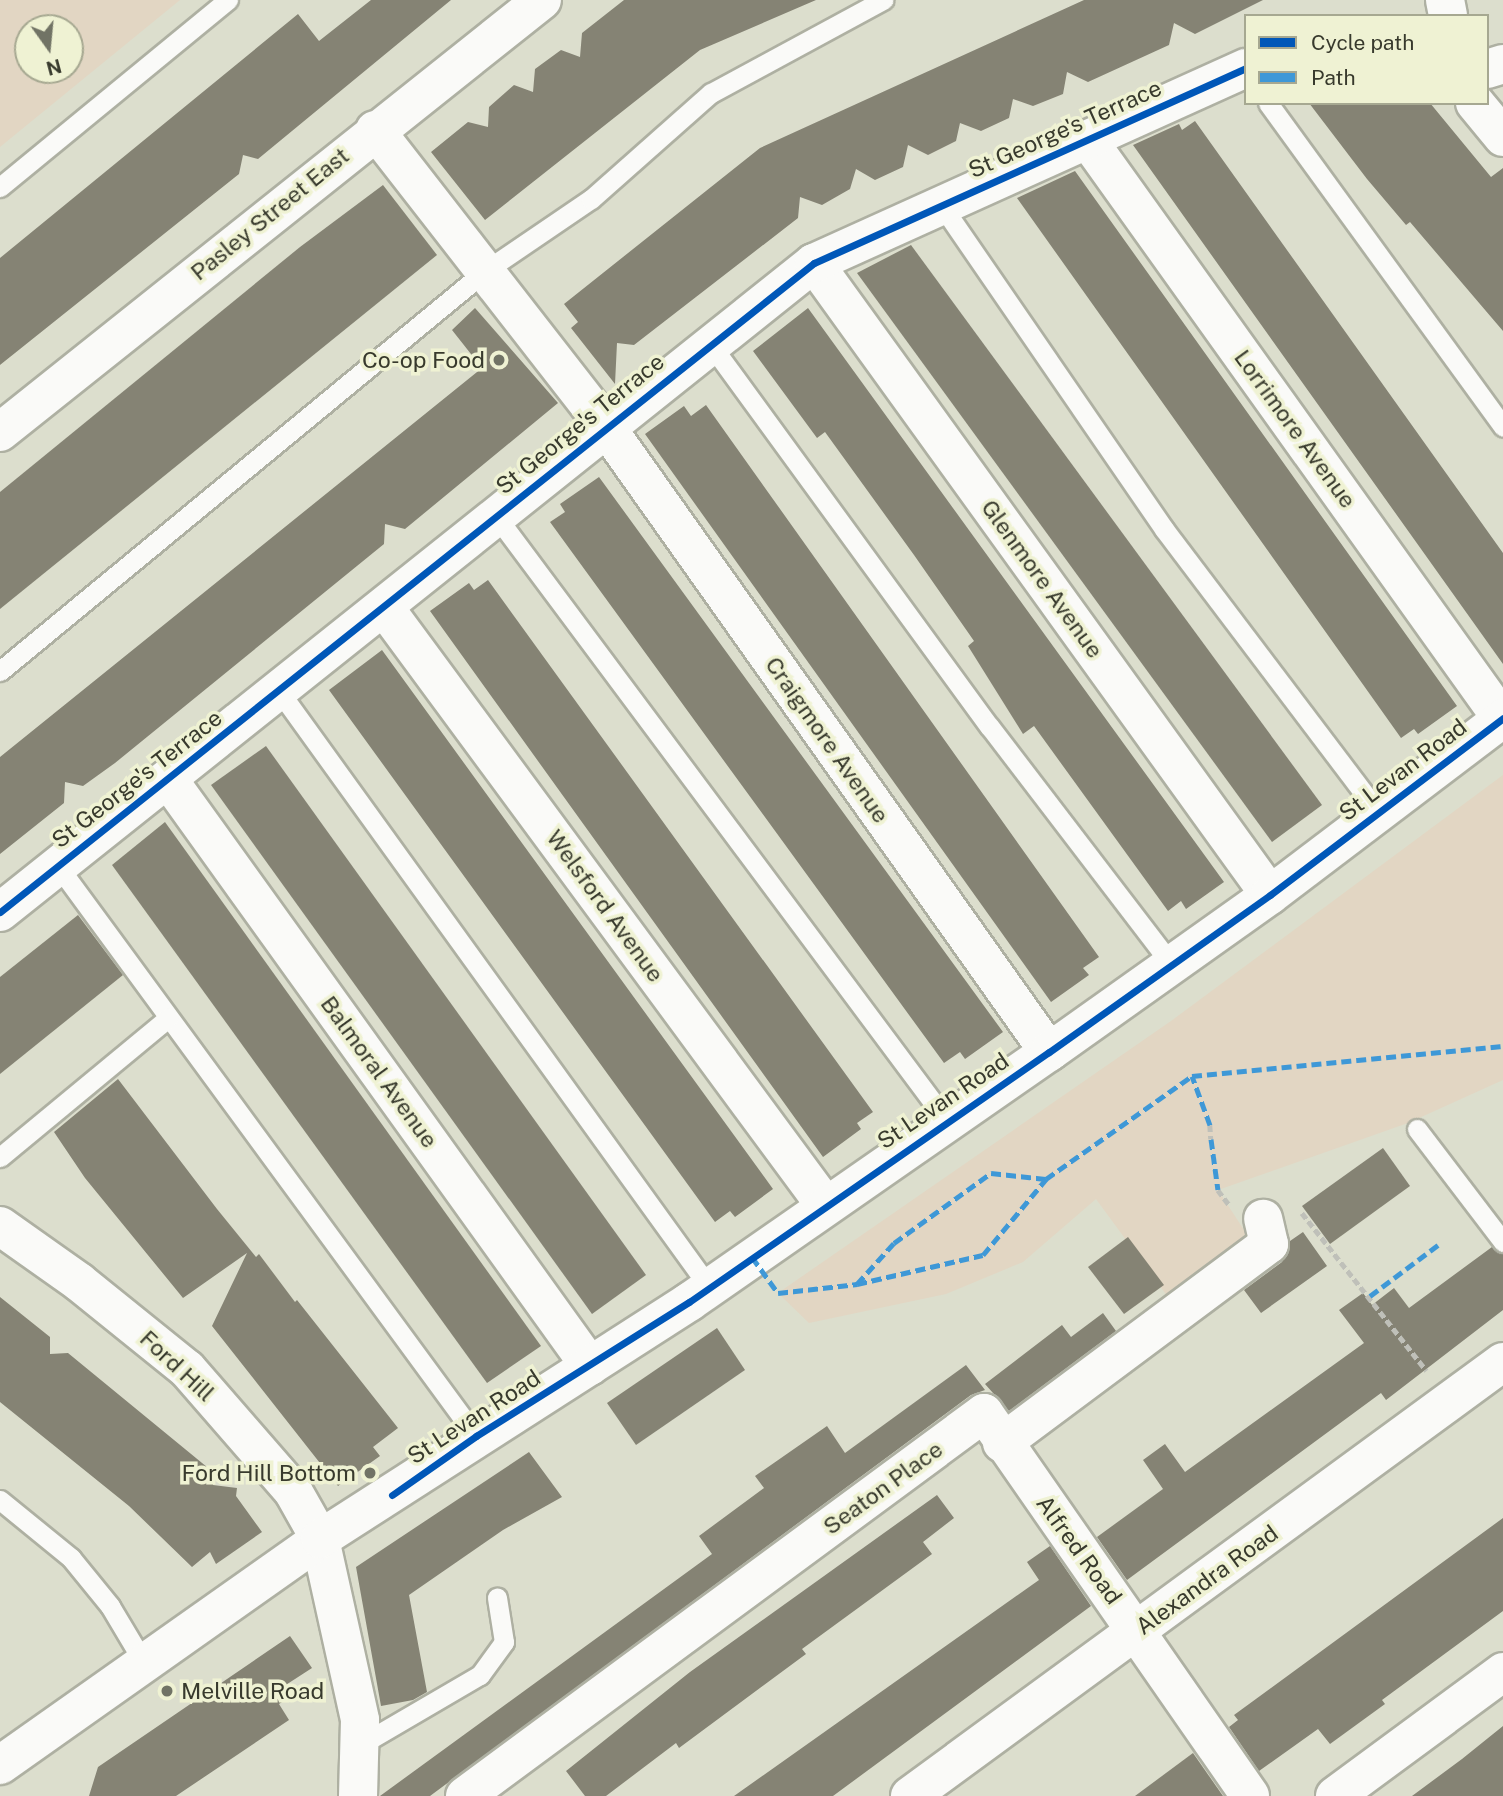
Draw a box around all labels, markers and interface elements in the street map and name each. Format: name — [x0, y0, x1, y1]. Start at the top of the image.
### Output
north arrow — [14, 14, 84, 84]
legend — [1244, 14, 1489, 105]
text: Cycle path — [1311, 30, 1414, 55]
text: N — [44, 55, 64, 80]
text: Path — [1311, 65, 1356, 90]
street label: St George's Terrace — [964, 74, 1166, 184]
street label: Pasley Street East — [185, 142, 355, 286]
street label: Lorrimore Avenue — [1228, 344, 1362, 514]
place label: Co-op Food — [362, 346, 485, 374]
street label: St George's Terrace — [490, 348, 670, 500]
marker: Co-op Food — [491, 352, 507, 368]
street label: Glenmore Avenue — [975, 494, 1109, 664]
street label: Craigmore Avenue — [759, 652, 895, 828]
street label: St George's Terrace — [46, 704, 228, 854]
street label: St Levan Road — [1334, 713, 1472, 827]
street label: Welsford Avenue — [541, 825, 669, 987]
street label: Balmoral Avenue — [315, 991, 443, 1153]
street label: St Levan Road — [872, 1047, 1014, 1155]
street label: Ford Hill — [134, 1325, 220, 1407]
street label: St Levan Road — [403, 1364, 545, 1470]
street label: Seaton Place — [818, 1435, 948, 1541]
place label: Ford Hill Bottom — [182, 1459, 356, 1487]
marker: Ford Hill Bottom — [362, 1465, 378, 1481]
street label: Alfred Road — [1030, 1490, 1128, 1610]
street label: Alexandra Road — [1131, 1519, 1283, 1641]
place label: Melville Road — [181, 1677, 324, 1705]
marker: Melville Road — [159, 1683, 175, 1699]

